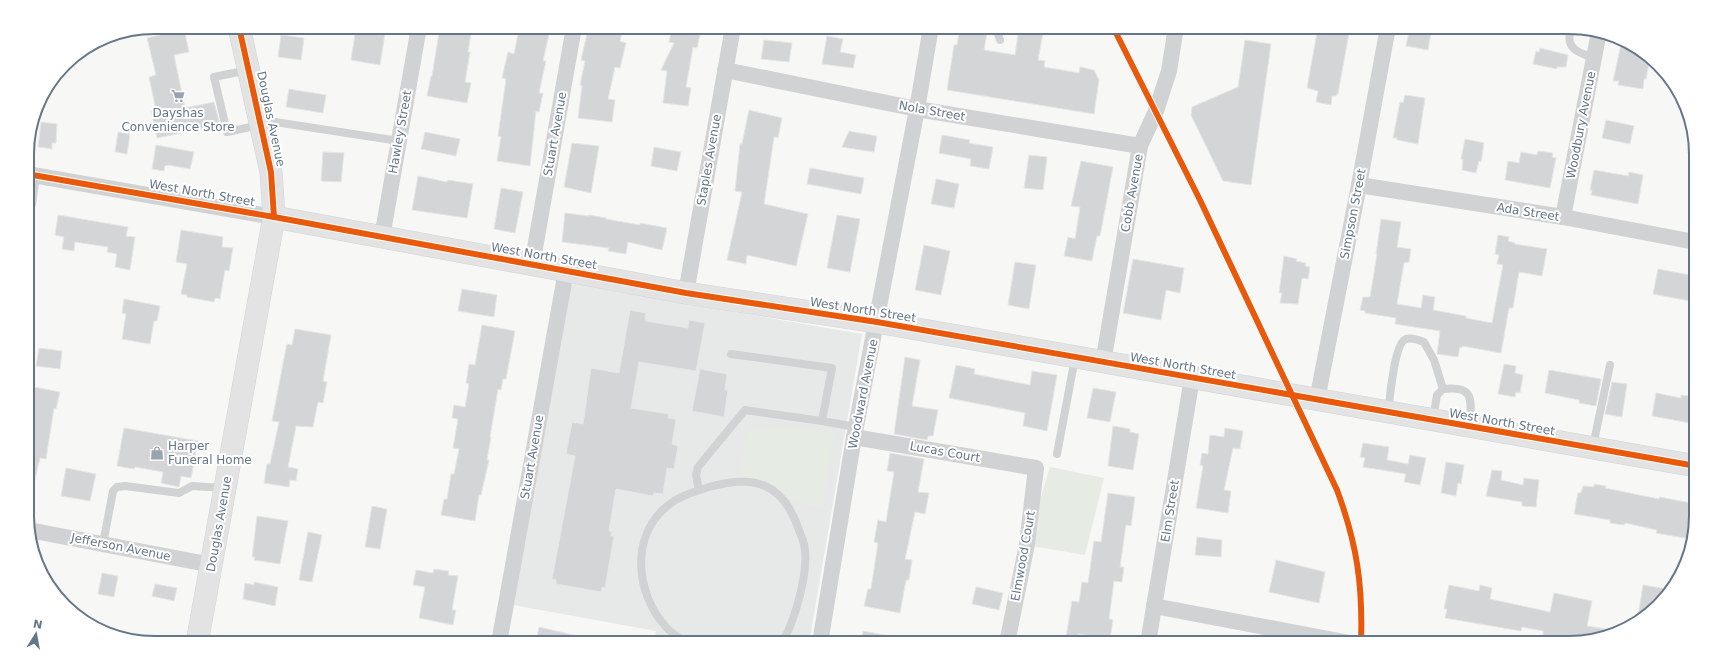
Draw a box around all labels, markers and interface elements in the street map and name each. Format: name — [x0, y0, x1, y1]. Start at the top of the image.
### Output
street label: Douglas Avenue — [254, 70, 288, 168]
street label: Woodbury Avenue — [1564, 70, 1598, 180]
supermarket icon: Dayshas Convenience Store — [170, 88, 186, 104]
street label: Hawley Street — [386, 89, 414, 175]
street label: Stuart Avenue — [541, 91, 569, 177]
street label: Nola Street — [898, 98, 967, 124]
place label: Dayshas Convenience Store — [121, 106, 235, 134]
street label: Staples Avenue — [694, 113, 724, 207]
street label: Cobb Avenue — [1118, 153, 1146, 233]
street label: Simpson Street — [1337, 167, 1369, 260]
street label: West North Street — [148, 177, 256, 209]
street label: Ada Street — [1496, 200, 1561, 224]
street label: West North Street — [490, 240, 598, 272]
street label: West North Street — [809, 295, 917, 325]
street label: Woodward Avenue — [846, 338, 880, 450]
street label: West North Street — [1129, 350, 1237, 382]
street label: West North Street — [1448, 406, 1556, 438]
street label: Stuart Avenue — [518, 414, 546, 500]
place label: Harper Funeral Home — [168, 439, 252, 467]
street label: Lucas Court — [909, 439, 981, 465]
shop icon: Harper Funeral Home — [149, 445, 165, 461]
street label: Douglas Avenue — [204, 475, 234, 573]
street label: Elm Street — [1158, 479, 1182, 543]
street label: Elmwood Court — [1008, 509, 1038, 602]
street label: Jefferson Avenue — [69, 530, 172, 564]
north arrow — [16, 614, 56, 654]
text: N — [32, 617, 44, 632]

